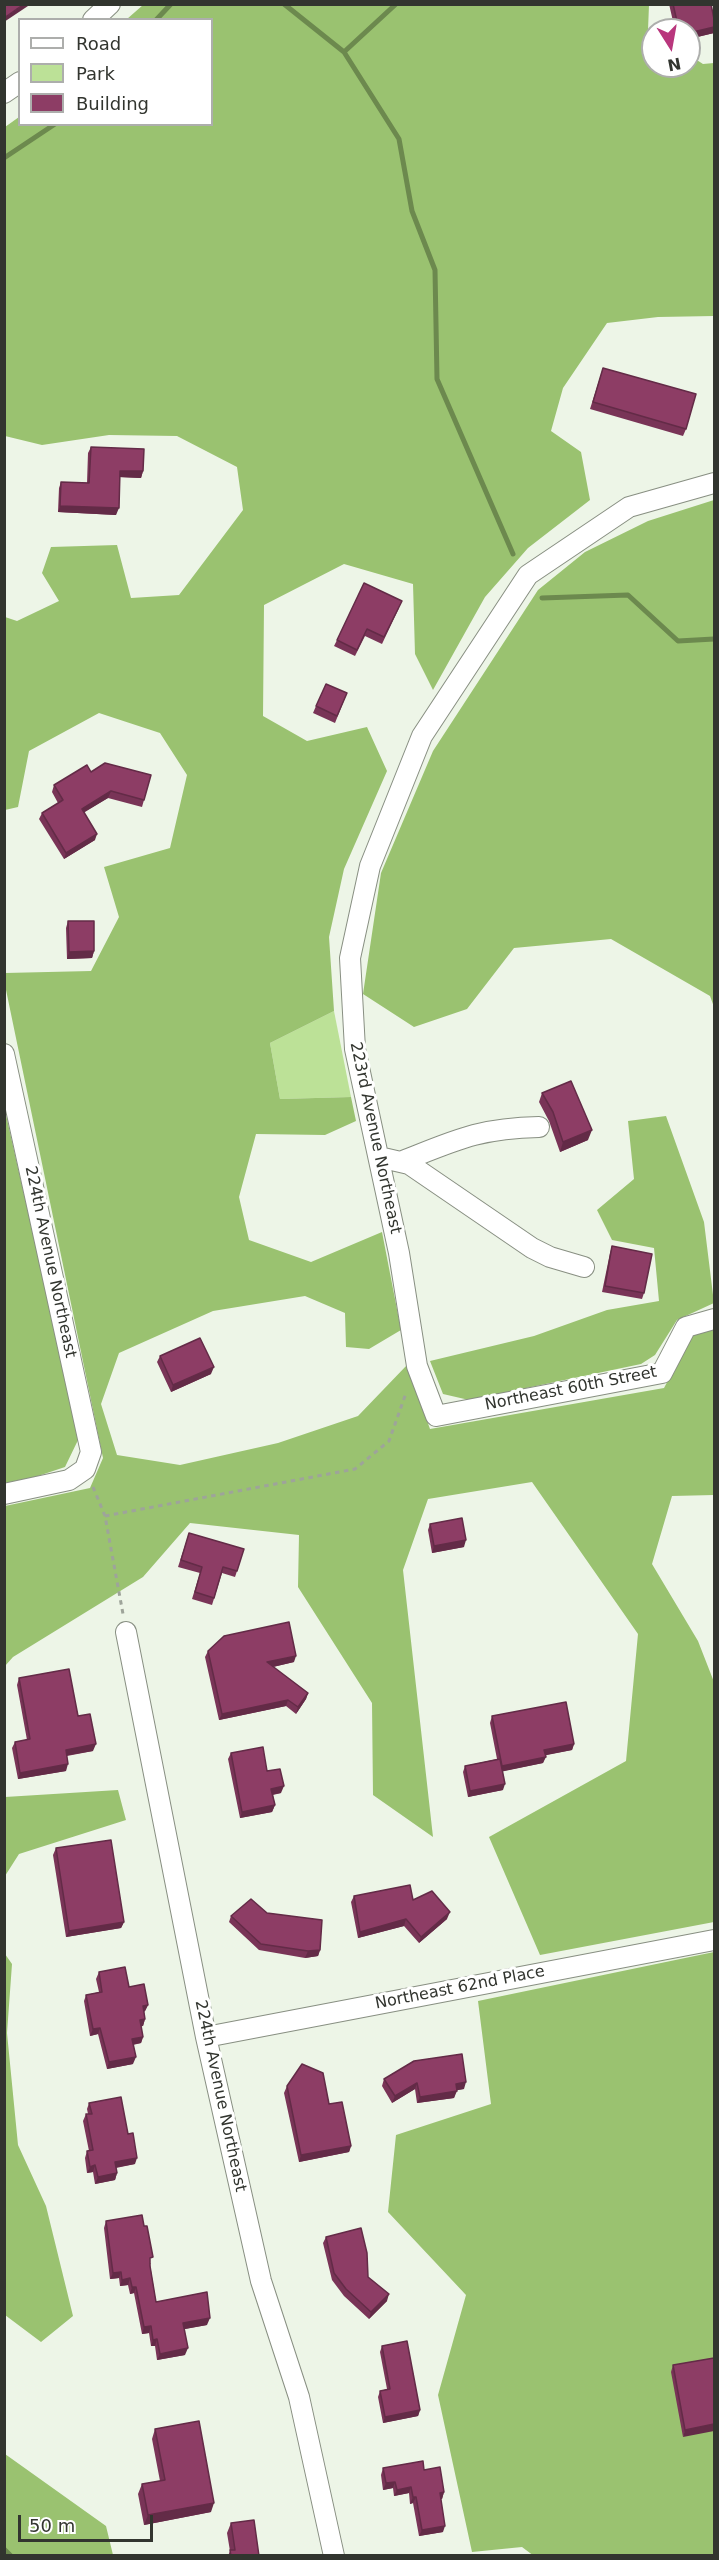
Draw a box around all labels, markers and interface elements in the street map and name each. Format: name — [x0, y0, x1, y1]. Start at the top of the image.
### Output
legend — [18, 18, 213, 126]
north arrow — [641, 18, 701, 78]
text: Road — [76, 33, 121, 54]
text: N — [666, 54, 683, 75]
text: Park — [76, 63, 115, 84]
text: Building — [76, 93, 149, 114]
street label: 223rd Avenue Northeast — [345, 1040, 405, 1236]
street label: 224th Avenue Northeast — [20, 1164, 80, 1360]
street label: Northeast 60th Street — [483, 1363, 659, 1415]
street label: Northeast 62nd Place — [374, 1962, 546, 2014]
street label: 224th Avenue Northeast — [190, 1998, 250, 2194]
scale bar — [21, 2503, 156, 2541]
text: 50 m — [29, 2515, 75, 2536]

